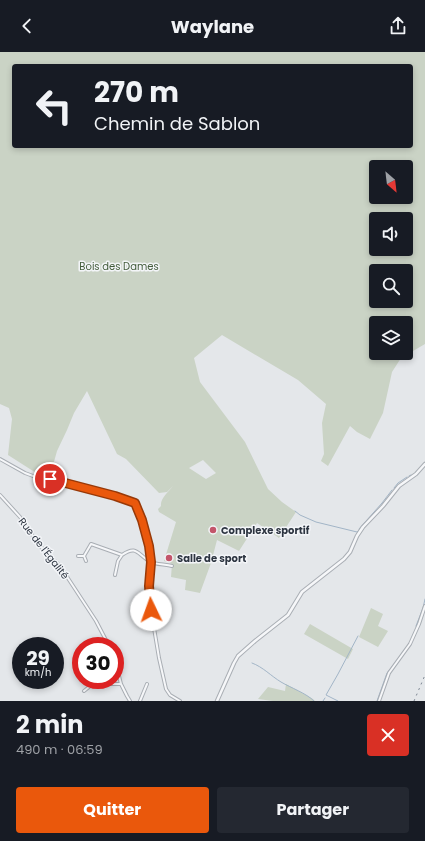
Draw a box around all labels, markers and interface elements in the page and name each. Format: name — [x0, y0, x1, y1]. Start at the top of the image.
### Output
text: Waylane — [171, 14, 254, 39]
icon: back — [16, 15, 38, 37]
icon: share — [387, 15, 409, 37]
text: 270 m — [94, 73, 179, 112]
icon: left — [28, 80, 80, 132]
text: Chemin de Sablon — [94, 111, 260, 136]
north arrow — [369, 160, 413, 204]
map controls — [369, 160, 413, 360]
button: sound — [369, 212, 413, 256]
park label: Bois des Dames — [79, 259, 159, 274]
button: search — [369, 264, 413, 308]
button: layers — [369, 316, 413, 360]
pin — [33, 462, 67, 496]
icon: arrive — [39, 468, 61, 490]
street label: Rue de l'Égalité — [15, 514, 72, 582]
place label: Complexe sportif — [221, 523, 310, 538]
marker: Complexe sportif — [208, 525, 218, 535]
place label: Salle de sport — [177, 551, 246, 566]
marker: Salle de sport — [164, 553, 174, 563]
position arrow — [130, 589, 172, 631]
speed limit sign: 30 — [72, 637, 124, 689]
text: 29 — [26, 644, 50, 672]
text: km/h — [25, 665, 51, 680]
text: 2 min — [16, 708, 83, 741]
button: close — [367, 714, 409, 756]
text: 490 m · 06:59 — [16, 740, 103, 759]
button: Quitter — [16, 787, 209, 833]
button: Partager — [217, 787, 409, 833]

